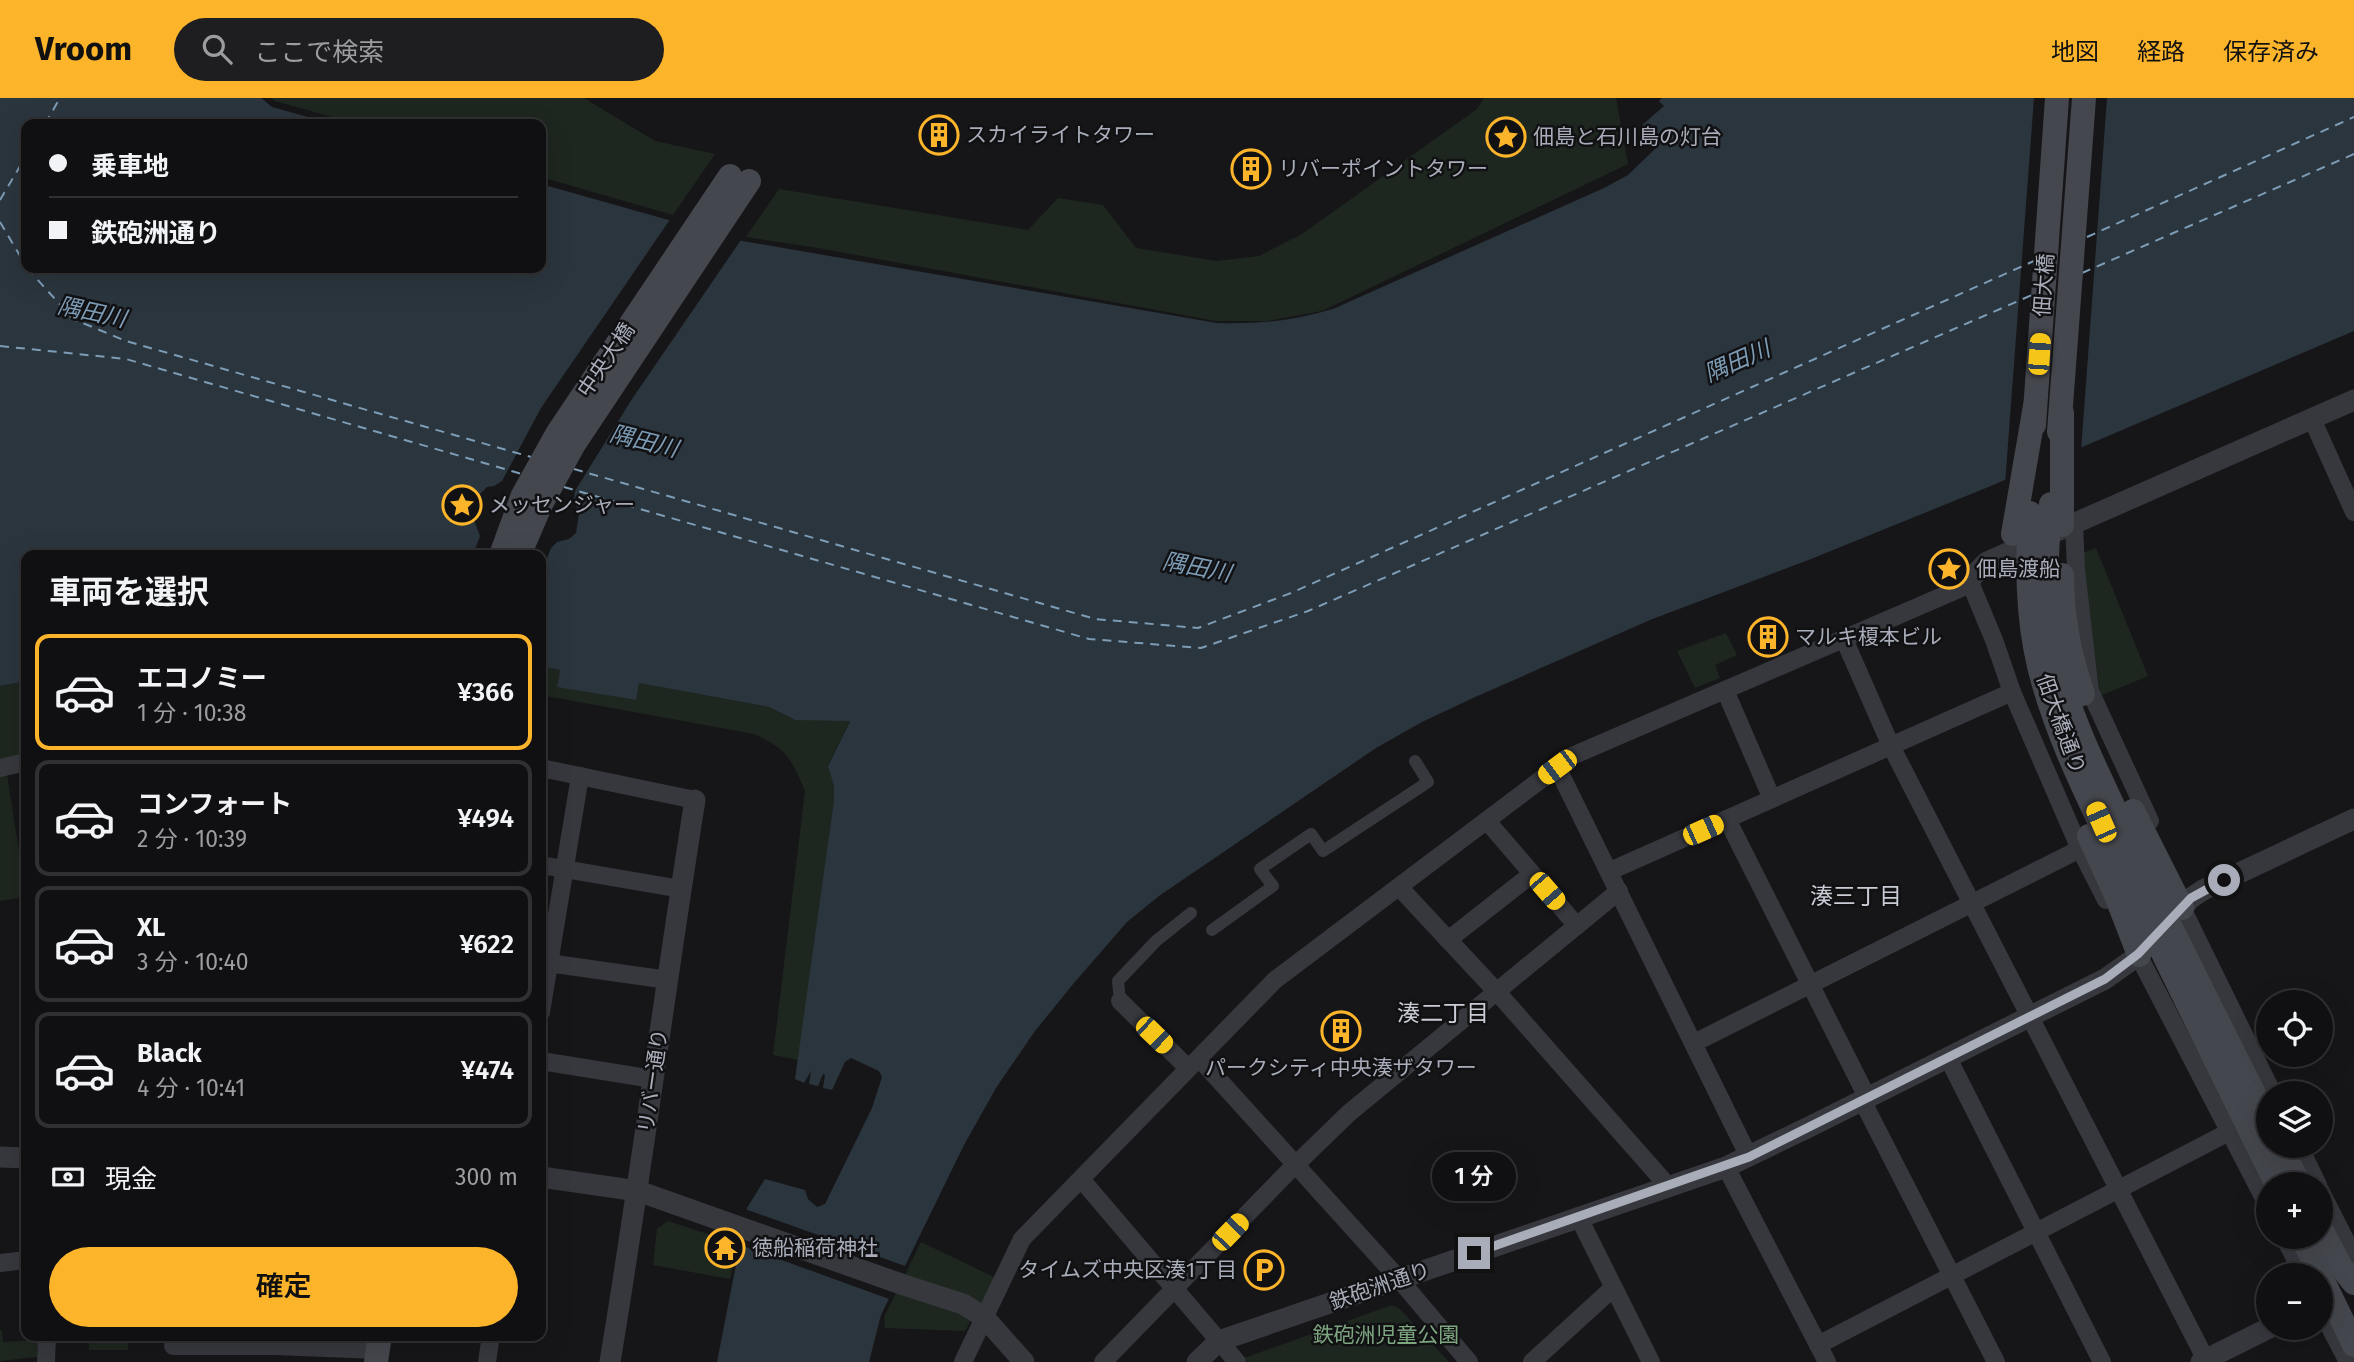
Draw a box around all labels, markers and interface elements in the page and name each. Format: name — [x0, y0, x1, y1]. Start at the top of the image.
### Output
search box — [174, 18, 664, 81]
text: Vroom — [35, 29, 132, 69]
icon: search — [198, 30, 236, 68]
text: ここで検索 — [254, 37, 384, 68]
text: 地図 — [2051, 38, 2099, 66]
text: 経路 — [2137, 38, 2185, 66]
text: 保存済み — [2223, 38, 2319, 66]
building icon: スカイライトタワー — [918, 114, 960, 156]
place icon: 佃島と石川島の灯台 — [1485, 116, 1527, 158]
place label: スカイライトタワー — [966, 122, 1155, 148]
place label: 佃島と石川島の灯台 — [1533, 124, 1722, 150]
building icon: リバーポイントタワー — [1230, 148, 1272, 190]
text: 乗車地 — [91, 151, 169, 182]
place label: リバーポイントタワー — [1278, 156, 1488, 182]
text: 鉄砲洲通り — [91, 218, 221, 249]
street label: 佃大橋 — [2029, 253, 2059, 317]
water label: 隅田川 — [55, 291, 132, 333]
street label: 中央大橋 — [572, 318, 640, 402]
car — [2028, 332, 2051, 376]
water label: 隅田川 — [1700, 333, 1777, 388]
water label: 隅田川 — [607, 419, 684, 464]
place icon: メッセンジャー — [441, 484, 483, 526]
place label: メッセンジャー — [489, 492, 635, 518]
water label: 隅田川 — [1160, 547, 1236, 588]
place icon: 佃島渡船 — [1928, 548, 1970, 590]
place label: 佃島渡船 — [1976, 556, 2060, 582]
text: 車両を選択 — [49, 573, 209, 611]
building icon: マルキ榎本ビル — [1747, 616, 1789, 658]
place label: マルキ榎本ビル — [1795, 624, 1942, 650]
icon: car — [53, 661, 116, 724]
text: エコノミー — [137, 663, 267, 694]
street label: 佃大橋通り — [2031, 670, 2091, 778]
text: ¥366 — [458, 677, 514, 708]
text: 1 分 · 10:38 — [137, 699, 246, 727]
car — [1534, 746, 1581, 788]
icon: car — [53, 787, 116, 850]
text: コンフォート — [137, 789, 292, 820]
car — [2083, 799, 2120, 845]
text: ¥494 — [457, 803, 514, 834]
car — [1680, 812, 1727, 848]
text: 2 分 · 10:39 — [137, 825, 247, 853]
route start — [2208, 864, 2240, 896]
car — [1526, 868, 1569, 914]
district label: 湊三丁目 — [1810, 882, 1902, 910]
text: XL — [137, 912, 165, 943]
icon: car — [53, 913, 116, 976]
text: ¥622 — [459, 929, 514, 960]
text: 3 分 · 10:40 — [137, 948, 249, 976]
map controls — [2256, 990, 2333, 1340]
button: locate — [2256, 990, 2333, 1067]
district label: 湊二丁目 — [1397, 999, 1489, 1027]
building icon: パークシティ中央湊ザタワー — [1320, 1010, 1362, 1052]
car — [1132, 1013, 1177, 1057]
street label: リバー通り — [633, 1027, 673, 1135]
text: Black — [137, 1038, 202, 1069]
icon: car — [53, 1039, 116, 1102]
text: ¥474 — [461, 1055, 514, 1086]
place label: パークシティ中央湊ザタワー — [1205, 1055, 1477, 1081]
text: 4 分 · 10:41 — [137, 1074, 245, 1102]
button: layers — [2256, 1081, 2333, 1158]
callout: 1 分 — [1432, 1152, 1516, 1200]
icon: cash — [49, 1158, 87, 1196]
text: 1 分 — [1454, 1162, 1494, 1190]
text: 300 m — [455, 1163, 518, 1191]
text: 現金 — [105, 1164, 157, 1195]
button: + — [2256, 1172, 2333, 1249]
car — [1208, 1210, 1253, 1254]
temple icon: 徳船稲荷神社 — [704, 1227, 746, 1269]
place label: 徳船稲荷神社 — [752, 1235, 878, 1261]
route end — [1458, 1237, 1490, 1269]
button: 確定 — [49, 1247, 518, 1327]
parking icon: タイムズ中央区湊1丁目 — [1243, 1249, 1285, 1291]
place label: タイムズ中央区湊1丁目 — [1018, 1257, 1237, 1283]
street label: 鉄砲洲通り — [1326, 1257, 1434, 1315]
button: − — [2256, 1263, 2333, 1340]
park label: 鉄砲洲児童公園 — [1313, 1322, 1460, 1348]

